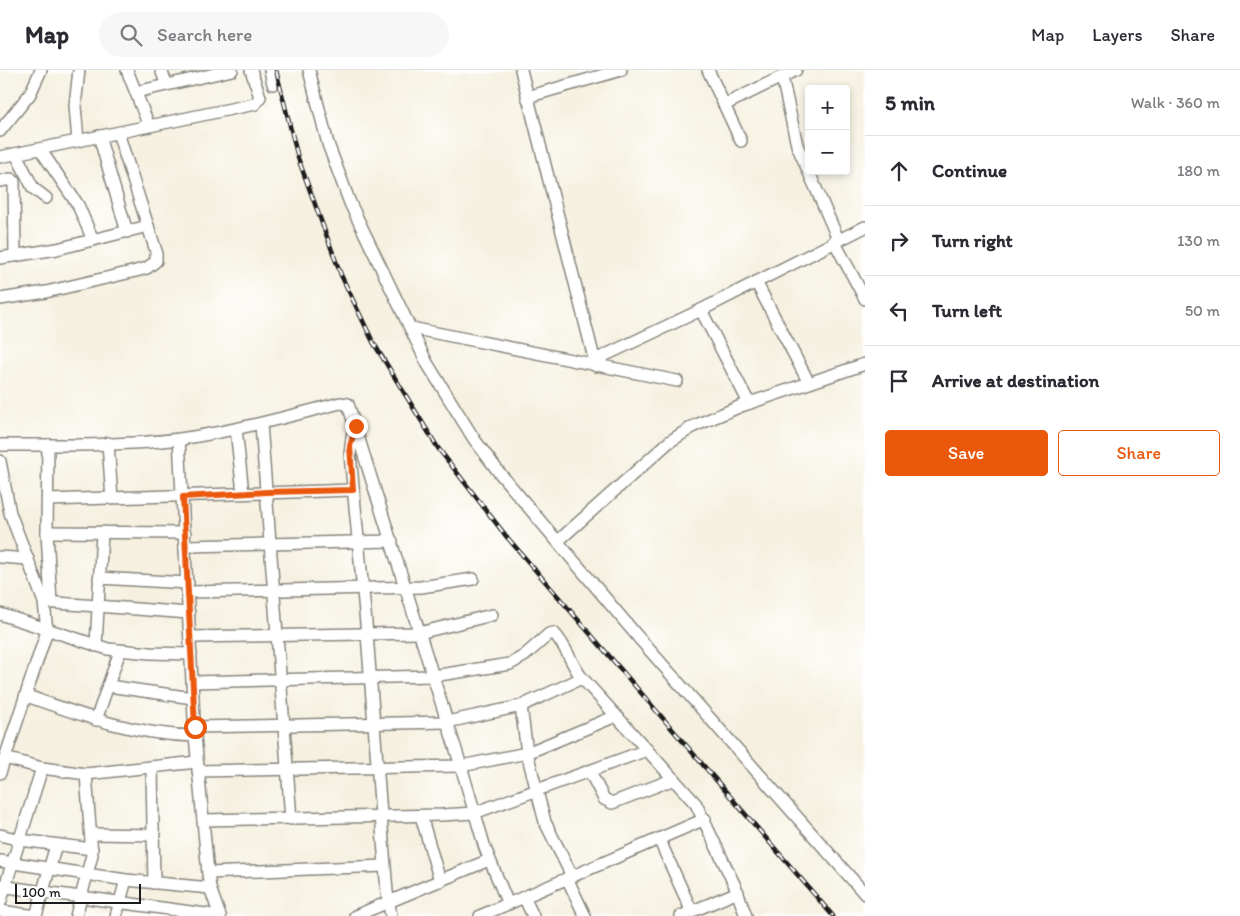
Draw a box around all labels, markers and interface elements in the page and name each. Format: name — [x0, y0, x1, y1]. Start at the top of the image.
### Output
search box — [99, 12, 449, 57]
text: Map — [25, 20, 69, 49]
icon: search — [117, 21, 145, 49]
text: Search here — [157, 23, 252, 46]
text: Map — [1031, 24, 1064, 46]
text: Layers — [1092, 24, 1142, 46]
text: Share — [1170, 24, 1215, 46]
map controls — [805, 85, 850, 175]
button: + — [805, 85, 850, 130]
text: 5 min — [885, 90, 935, 115]
text: Walk · 360 m — [1131, 93, 1220, 112]
button: − — [805, 130, 850, 175]
icon: ahead — [885, 157, 913, 185]
text: Continue — [932, 159, 1007, 182]
text: 180 m — [1177, 161, 1220, 180]
icon: right — [885, 227, 913, 255]
text: Turn right — [932, 229, 1013, 252]
text: 130 m — [1177, 231, 1220, 250]
icon: left — [885, 297, 913, 325]
text: Turn left — [932, 299, 1002, 322]
text: 50 m — [1185, 301, 1220, 320]
icon: arrive — [885, 367, 913, 395]
text: Arrive at destination — [932, 369, 1099, 392]
route end — [345, 415, 368, 438]
button: Save — [885, 430, 1048, 476]
button: Share — [1058, 430, 1220, 476]
route start — [184, 716, 207, 739]
scale bar — [15, 881, 141, 904]
text: 100 m — [22, 884, 61, 901]

